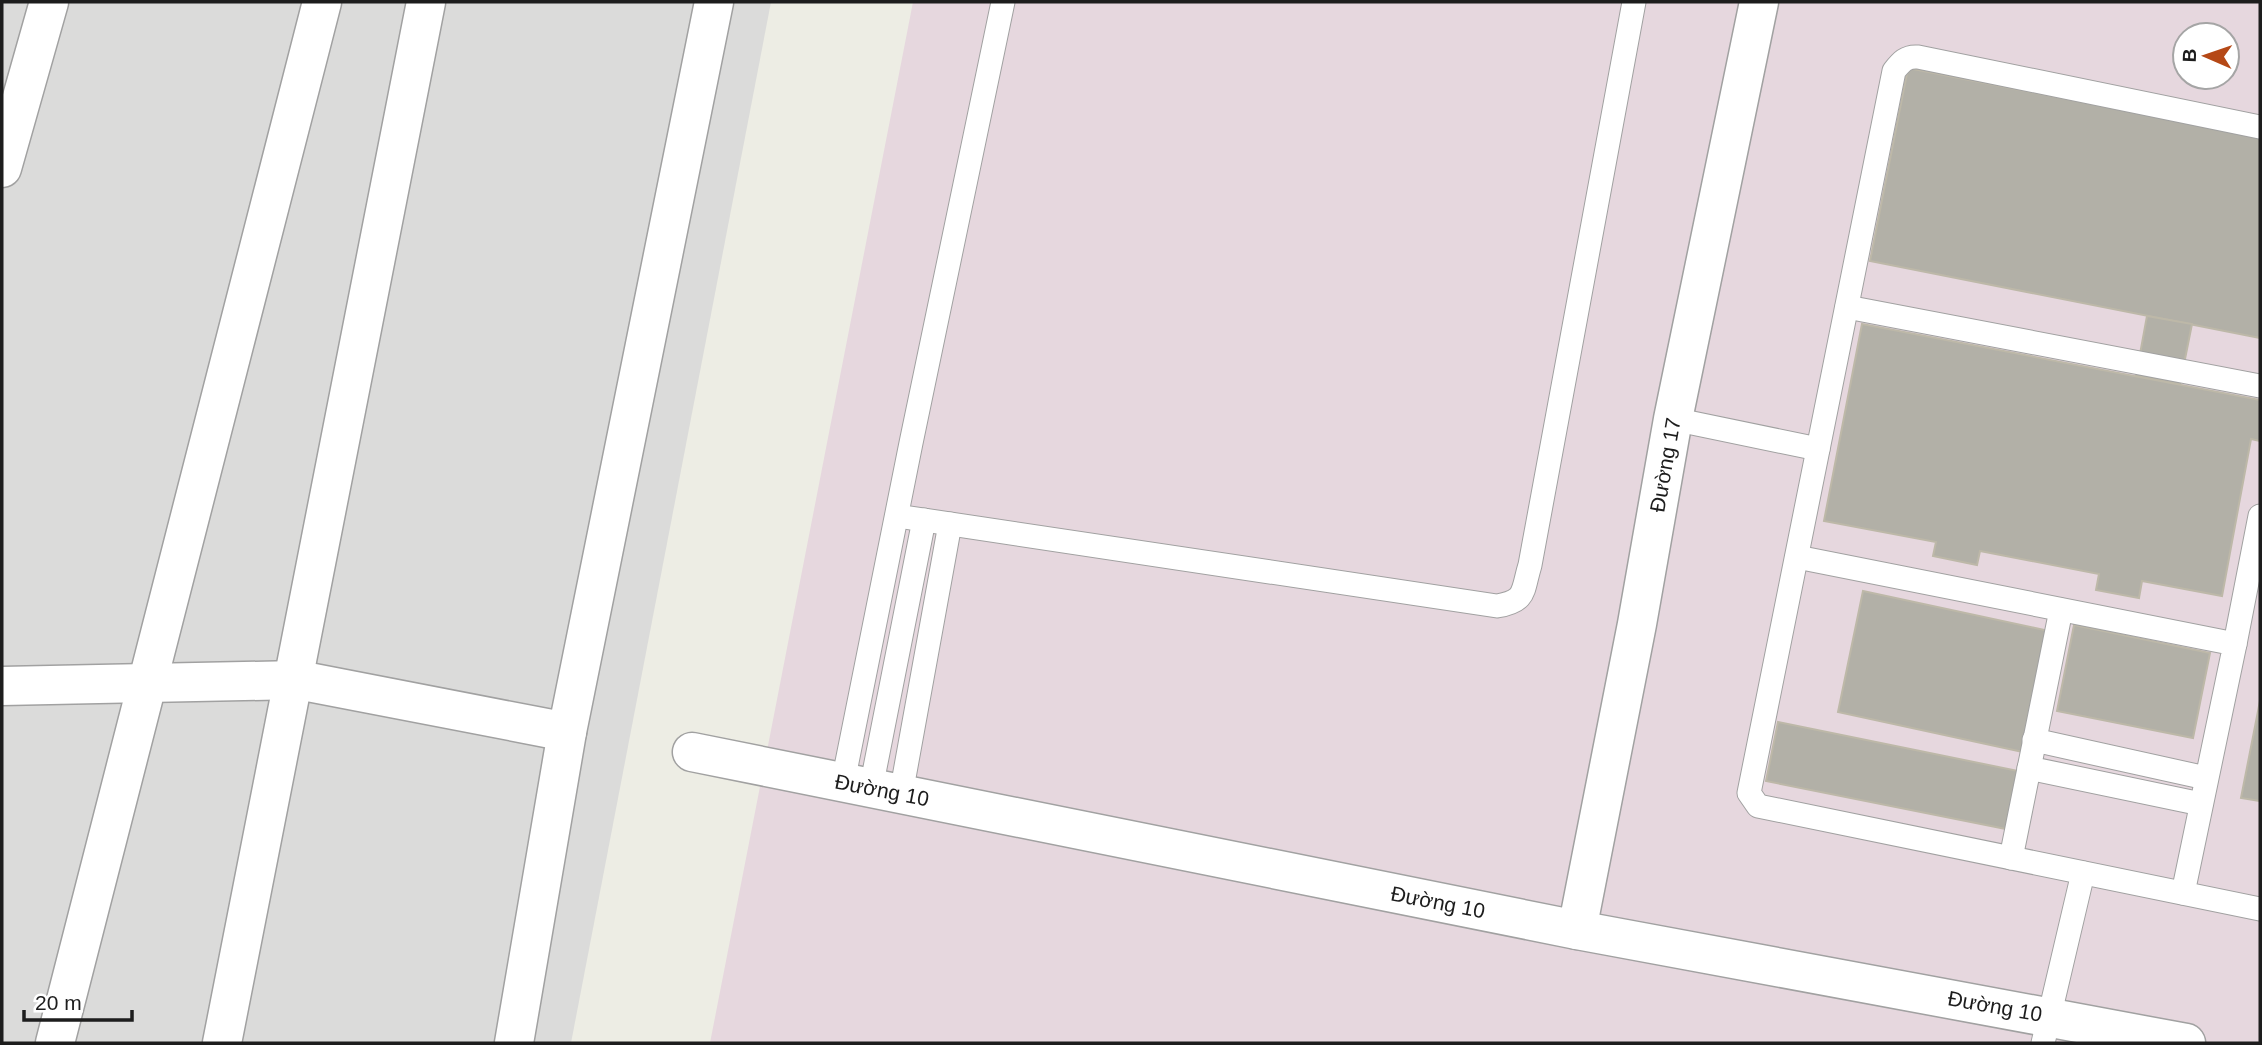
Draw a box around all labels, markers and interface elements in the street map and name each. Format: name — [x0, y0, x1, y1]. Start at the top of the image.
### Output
north arrow — [2171, 21, 2241, 91]
text: B — [2179, 48, 2200, 63]
street label: Đường 17 — [1645, 416, 1685, 514]
street label: Đường 10 — [833, 770, 931, 810]
street label: Đường 10 — [1389, 882, 1487, 922]
scale bar — [24, 978, 133, 1022]
street label: Đường 10 — [1946, 986, 2044, 1026]
text: 20 m — [35, 991, 82, 1014]

